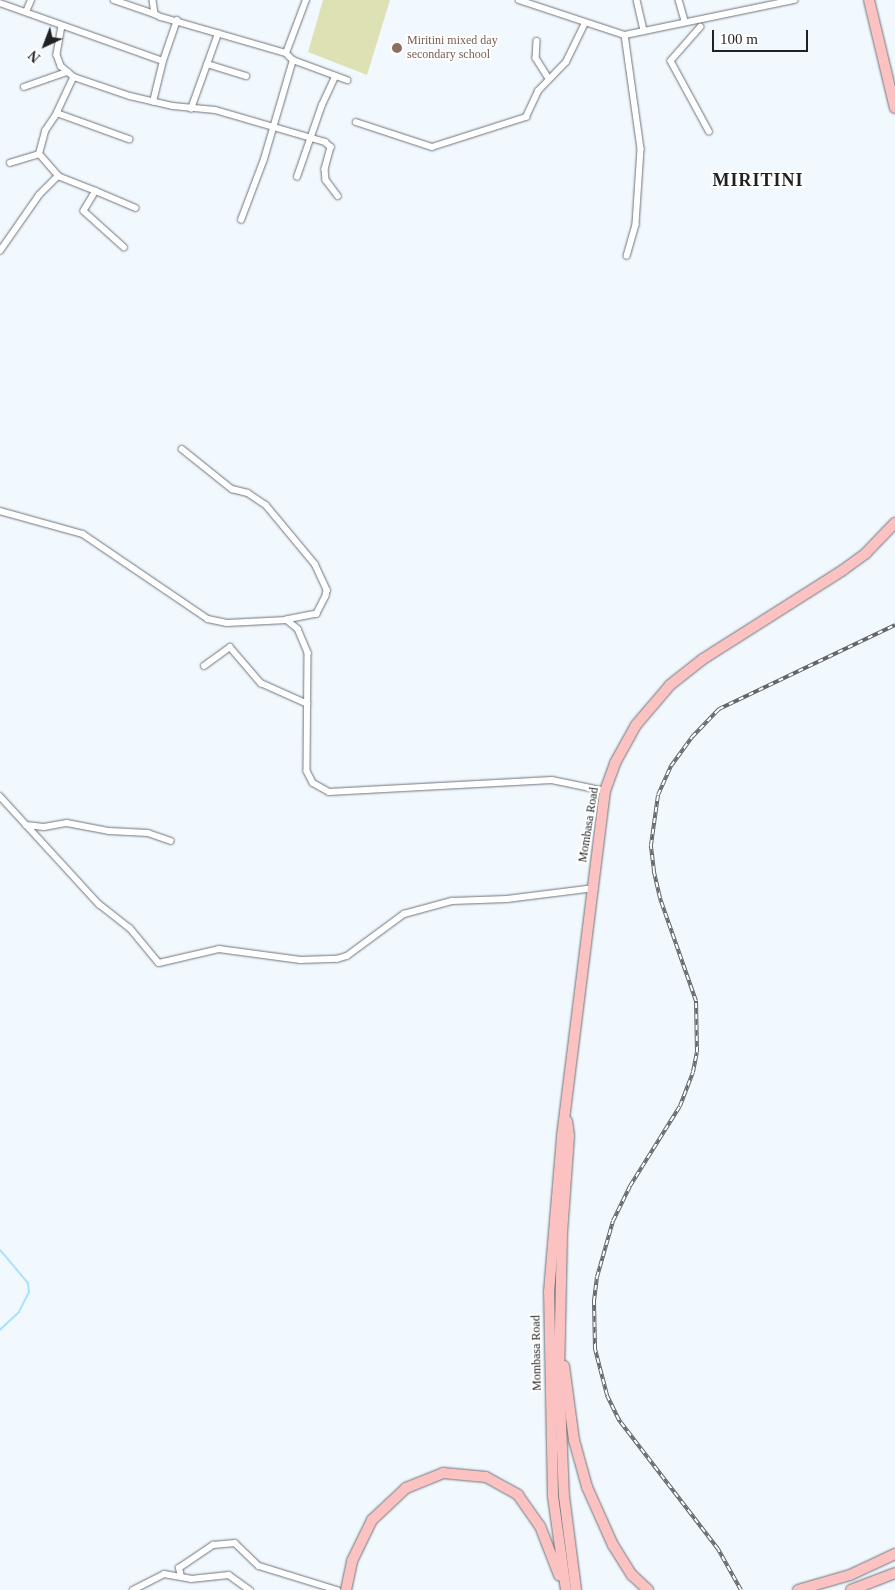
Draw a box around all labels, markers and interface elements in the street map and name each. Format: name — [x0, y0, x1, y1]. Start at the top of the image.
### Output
north arrow — [20, 20, 70, 70]
scale bar — [715, 20, 811, 52]
text: 100 m — [720, 31, 758, 47]
place label: Miritini mixed day secondary school — [407, 34, 498, 62]
marker: Miritini mixed day secondary school — [391, 42, 403, 54]
text: N — [26, 47, 43, 65]
district label: MIRITINI — [711, 169, 805, 191]
street label: Mombasa Road — [576, 787, 602, 863]
street label: Mombasa Road — [529, 1315, 545, 1391]

